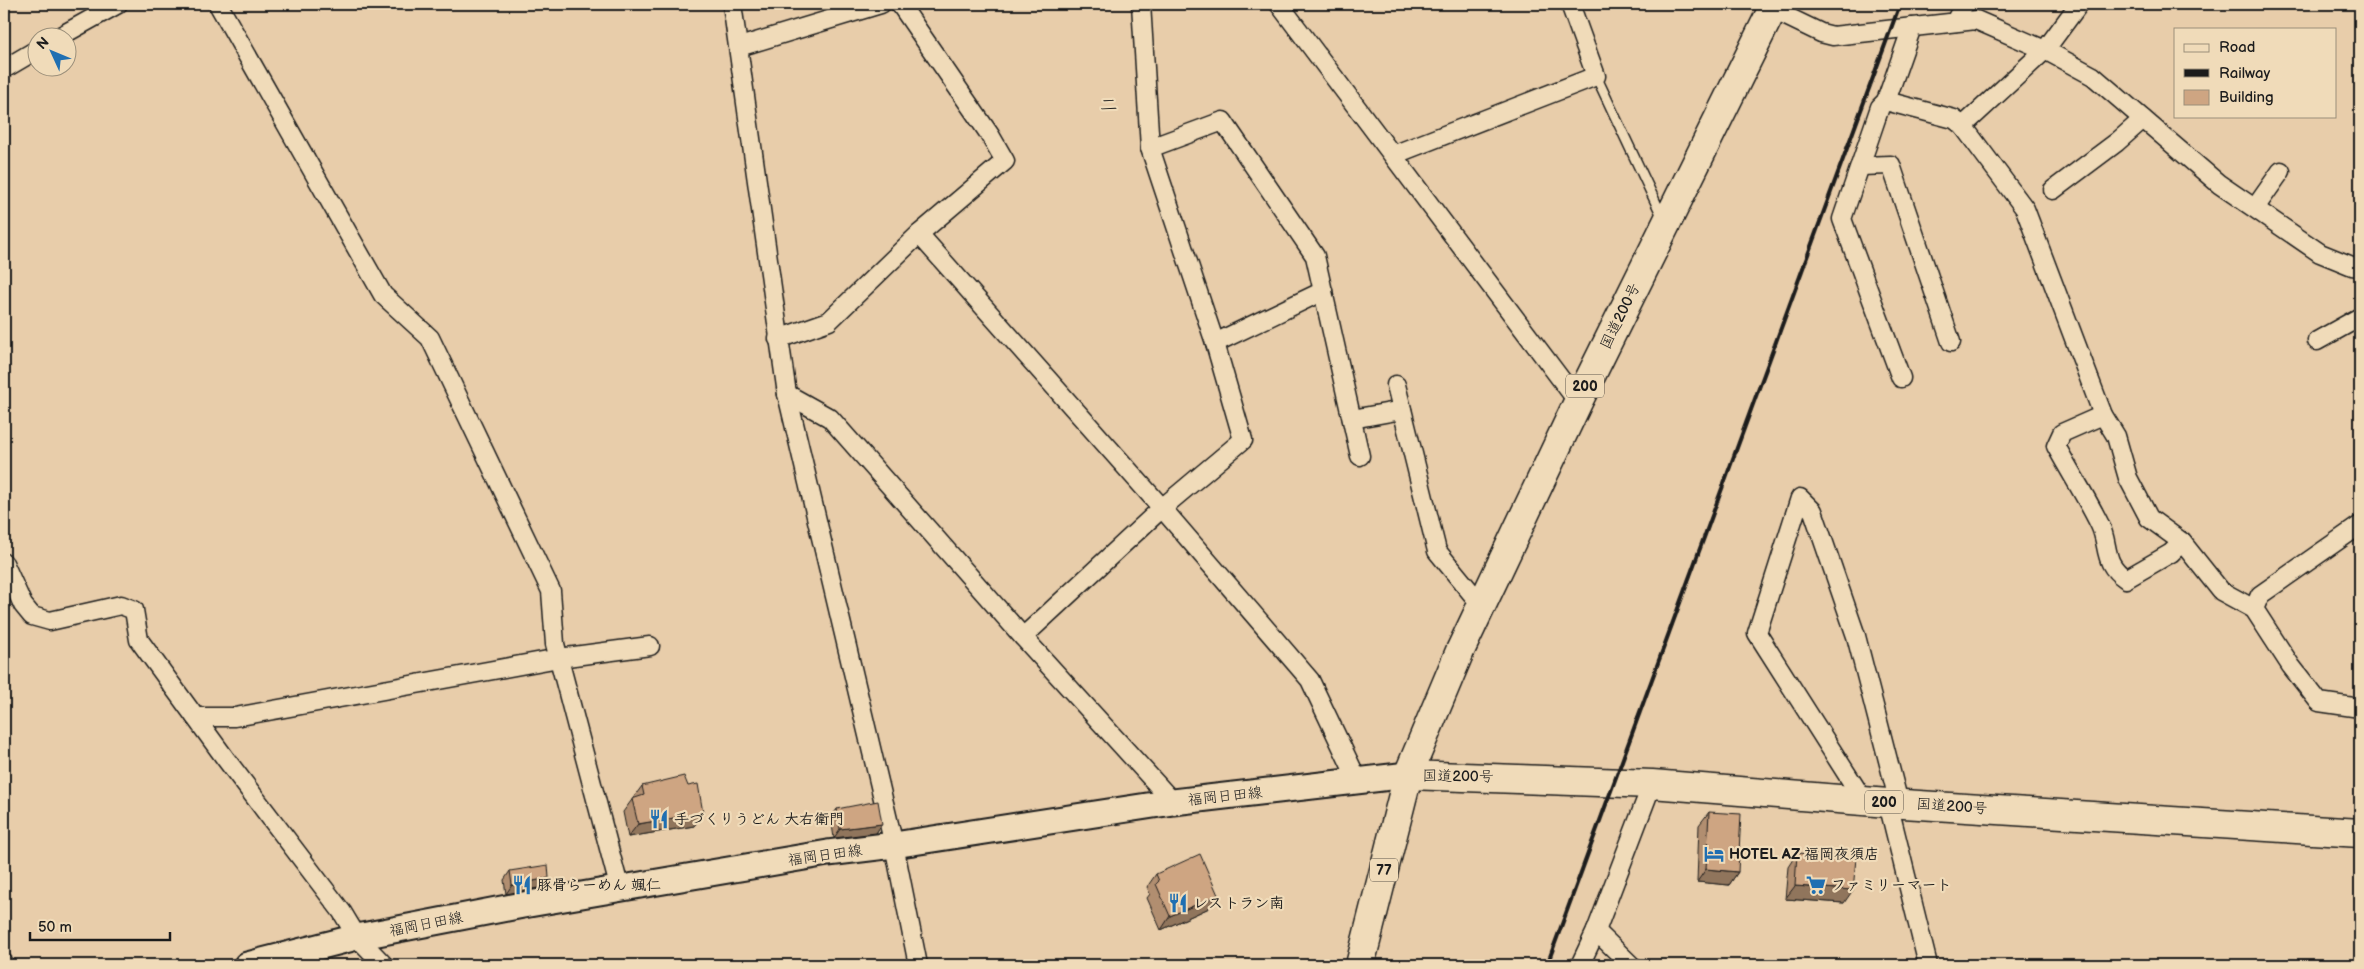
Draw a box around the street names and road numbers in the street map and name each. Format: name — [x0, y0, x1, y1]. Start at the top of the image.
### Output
street label: 国道200号 — [1596, 280, 1645, 353]
road number: 200 — [1566, 374, 1604, 398]
street label: 国道200号 — [1422, 766, 1494, 787]
street label: 福岡日田線 — [1187, 783, 1263, 810]
road number: 200 — [1865, 790, 1903, 814]
street label: 国道200号 — [1916, 795, 1988, 818]
street label: 福岡日田線 — [787, 841, 864, 870]
road number: 77 — [1370, 858, 1398, 882]
street label: 福岡日田線 — [387, 908, 465, 941]

